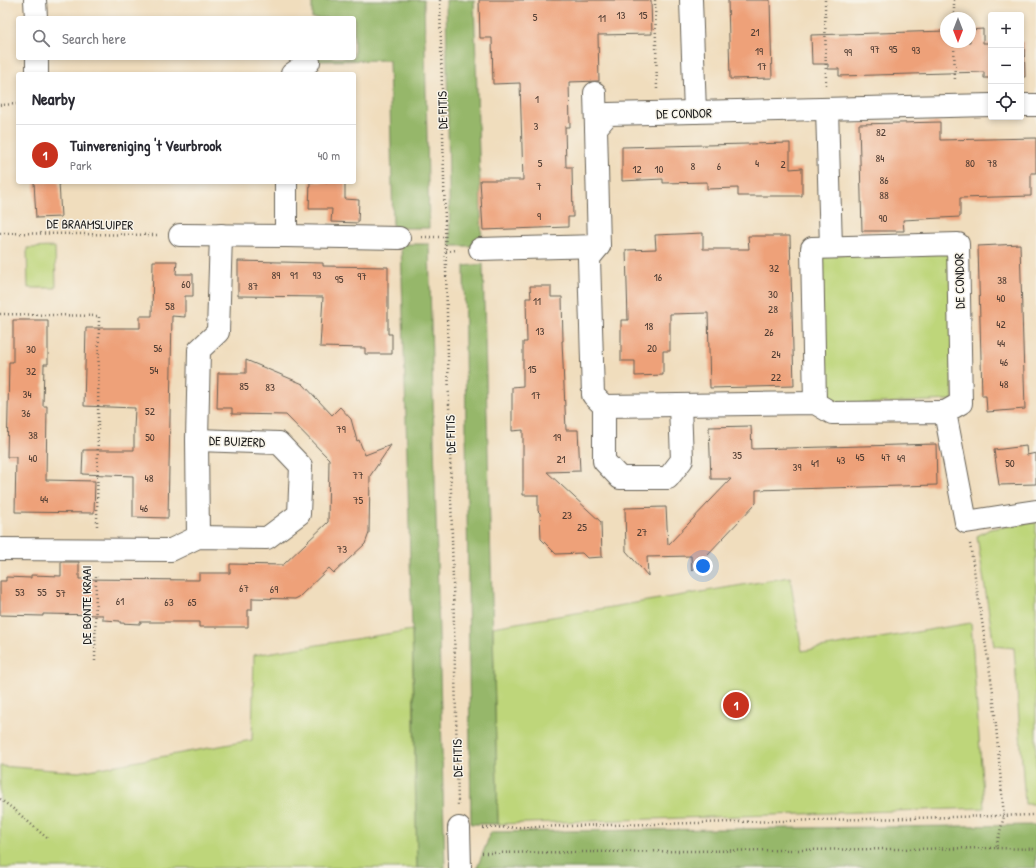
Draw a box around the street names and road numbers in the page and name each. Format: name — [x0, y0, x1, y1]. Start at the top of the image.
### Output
street label: DE FITIS — [433, 91, 451, 129]
street label: DE CONDOR — [656, 104, 712, 122]
street label: DE BRAAMSLUIPER — [46, 214, 134, 234]
street label: DE CONDOR — [950, 253, 968, 309]
street label: DE FITIS — [441, 415, 459, 453]
street label: DE BUIZERD — [209, 431, 266, 451]
street label: DE BONTE KRAAI — [77, 566, 95, 644]
street label: DE FITIS — [448, 739, 466, 777]

